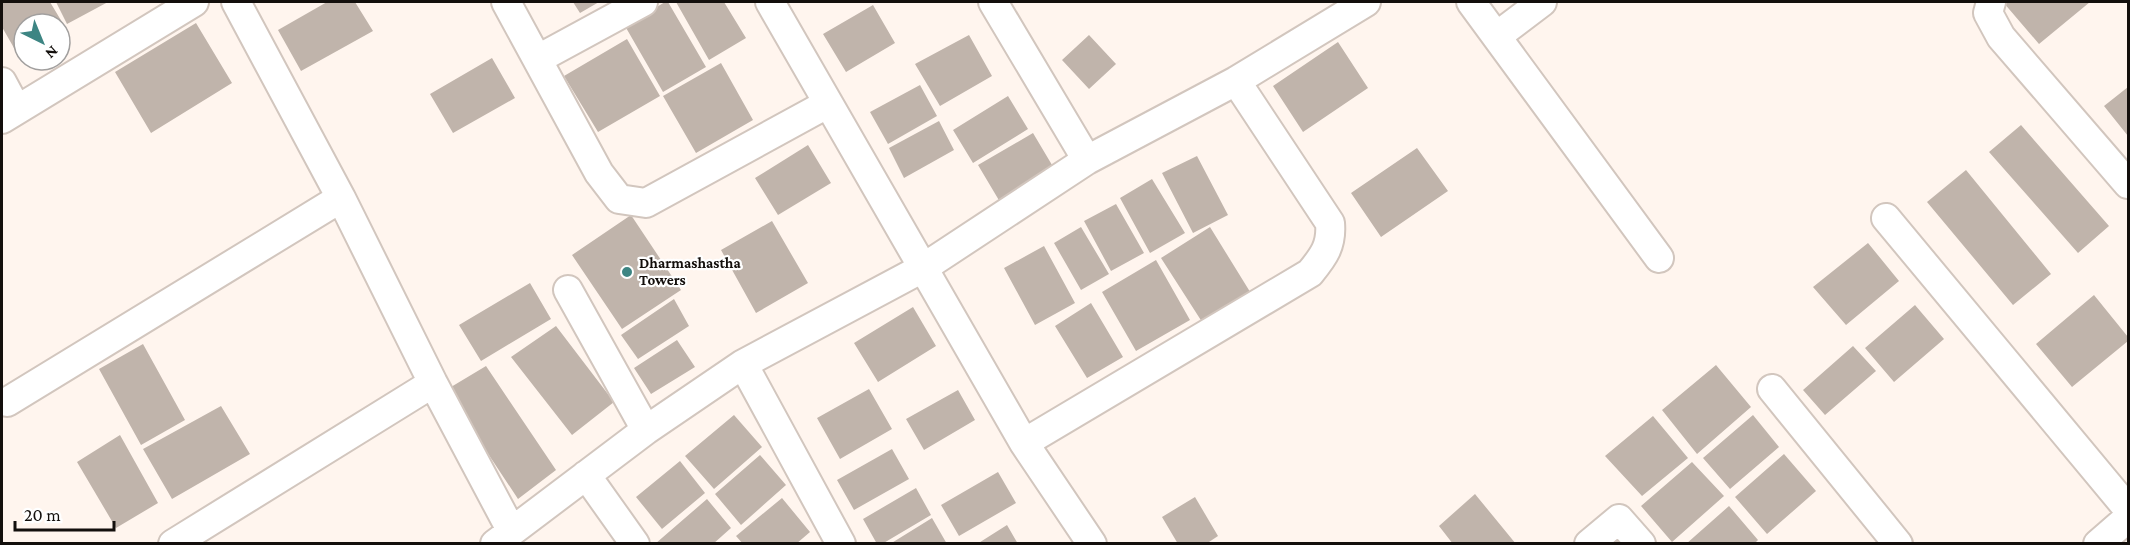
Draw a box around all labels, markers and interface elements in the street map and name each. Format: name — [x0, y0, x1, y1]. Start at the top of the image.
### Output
north arrow — [12, 12, 72, 72]
text: N — [42, 43, 62, 63]
place label: Dharmashastha Towers — [639, 255, 741, 288]
marker: Dharmashastha Towers — [620, 265, 634, 279]
scale bar — [15, 494, 114, 532]
text: 20 m — [24, 505, 61, 525]

